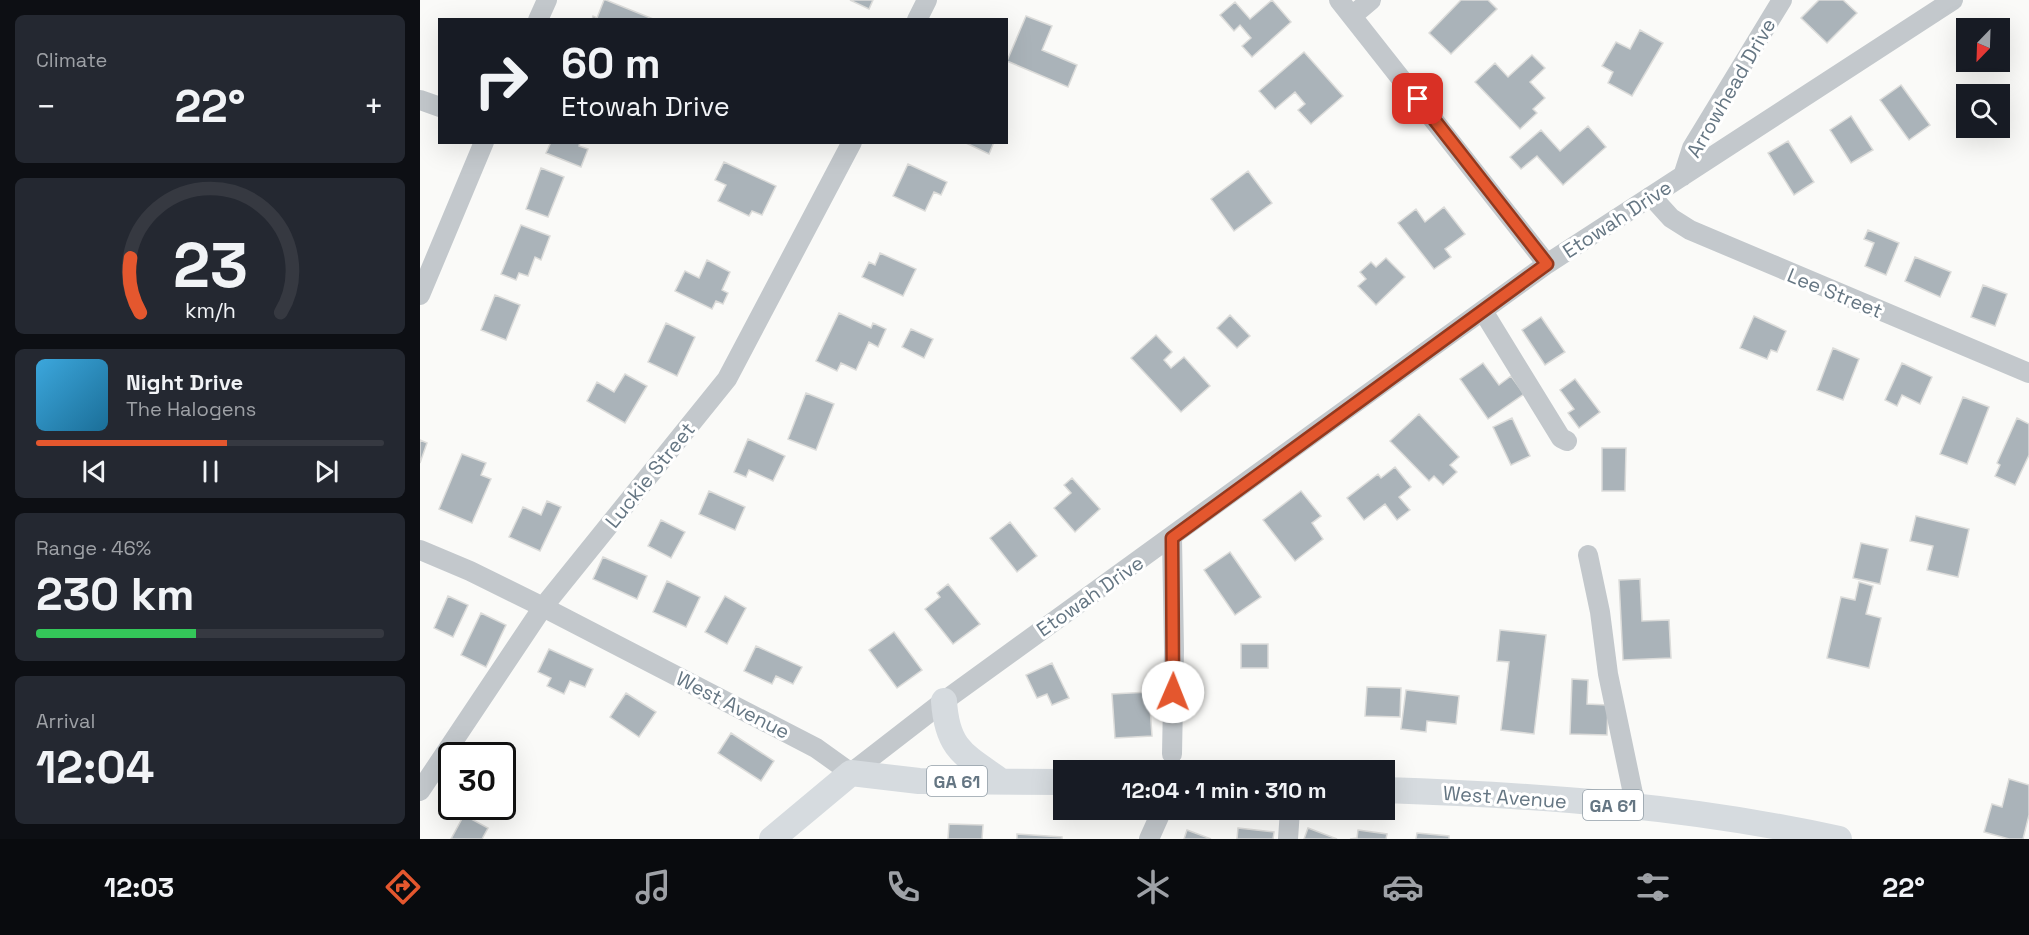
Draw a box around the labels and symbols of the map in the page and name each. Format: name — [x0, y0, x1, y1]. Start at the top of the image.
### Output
street label: Arrowhead Drive — [1681, 14, 1781, 162]
north arrow — [1956, 18, 2010, 72]
pin — [1392, 73, 1443, 124]
street label: Etowah Drive — [1558, 174, 1676, 264]
street label: Lee Street — [1783, 262, 1887, 324]
street label: Luckie Street — [599, 417, 701, 533]
street label: Etowah Drive — [1031, 550, 1149, 642]
position arrow — [1141, 660, 1205, 724]
street label: West Avenue — [672, 665, 794, 745]
speed limit sign: 30 — [438, 742, 516, 820]
road number: GA 61 — [927, 766, 987, 796]
street label: West Avenue — [1442, 780, 1568, 814]
road number: GA 61 — [1583, 790, 1643, 820]

